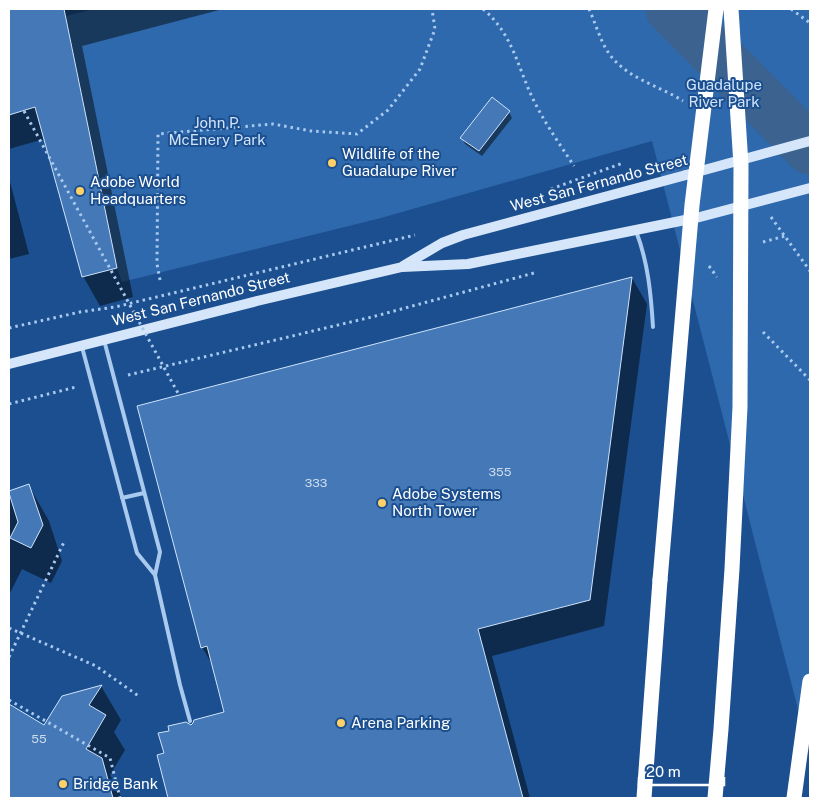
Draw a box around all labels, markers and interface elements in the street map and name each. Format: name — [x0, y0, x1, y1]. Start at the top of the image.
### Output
park label: Guadalupe River Park — [686, 76, 762, 110]
park label: John P. McEnery Park — [168, 114, 266, 148]
place label: Wildlife of the Guadalupe River — [342, 145, 457, 179]
street label: West San Fernando Street — [508, 151, 690, 214]
marker: Wildlife of the Guadalupe River — [326, 157, 338, 169]
place label: Adobe World Headquarters — [90, 173, 186, 207]
marker: Adobe World Headquarters — [74, 185, 86, 197]
street label: West San Fernando Street — [110, 268, 292, 329]
house number: 355 — [489, 465, 512, 479]
house number: 333 — [305, 476, 327, 490]
place label: Adobe Systems North Tower — [392, 485, 501, 519]
marker: Adobe Systems North Tower — [376, 497, 388, 509]
place label: Arena Parking — [351, 714, 450, 731]
marker: Arena Parking — [335, 717, 347, 729]
house number: 55 — [31, 732, 47, 746]
scale bar — [639, 754, 724, 786]
text: 20 m — [646, 763, 681, 780]
place label: Bridge Bank — [73, 775, 158, 792]
marker: Bridge Bank — [57, 778, 69, 790]

